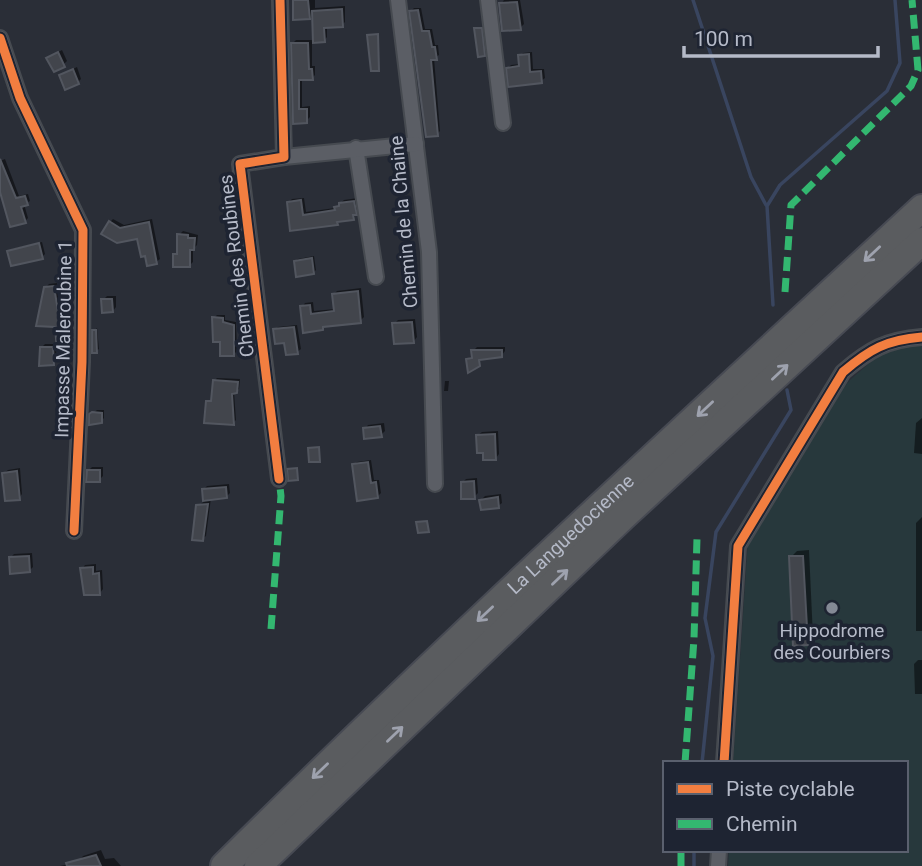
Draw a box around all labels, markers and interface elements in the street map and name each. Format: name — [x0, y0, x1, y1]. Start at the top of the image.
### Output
scale bar — [684, 14, 878, 58]
text: 100 m — [694, 27, 753, 51]
street label: Chemin de la Chaine — [385, 135, 422, 309]
street label: Chemin des Roubines — [214, 174, 259, 358]
street label: Impasse Maleroubine 1 — [50, 240, 77, 438]
one-way arrow — [864, 246, 881, 263]
one-way arrow — [771, 363, 788, 380]
one-way arrow — [697, 400, 714, 417]
street label: La Languedocienne — [503, 469, 639, 599]
one-way arrow — [551, 568, 568, 585]
marker: Hippodrome des Courbiers — [824, 600, 840, 616]
one-way arrow — [477, 606, 494, 623]
place label: Hippodrome des Courbiers — [773, 619, 891, 664]
one-way arrow — [386, 725, 403, 742]
legend — [663, 761, 908, 852]
one-way arrow — [312, 763, 329, 780]
text: Piste cyclable — [726, 777, 855, 801]
text: Chemin — [726, 812, 798, 836]

